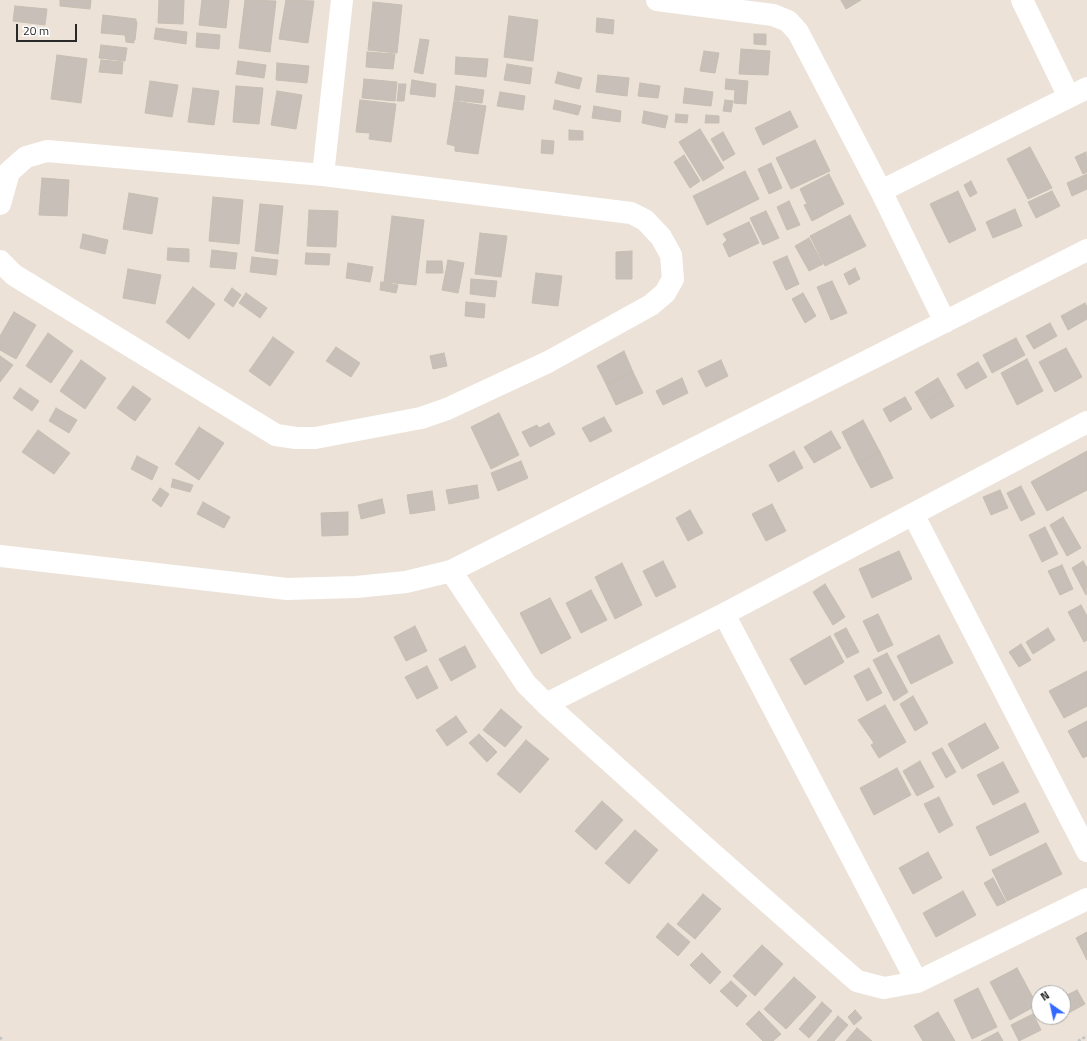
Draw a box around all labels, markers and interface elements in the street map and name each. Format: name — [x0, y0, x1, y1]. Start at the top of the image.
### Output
scale bar — [18, 16, 79, 42]
text: 20 m — [23, 21, 49, 40]
north arrow — [1031, 985, 1071, 1025]
text: N — [1037, 987, 1052, 1005]

